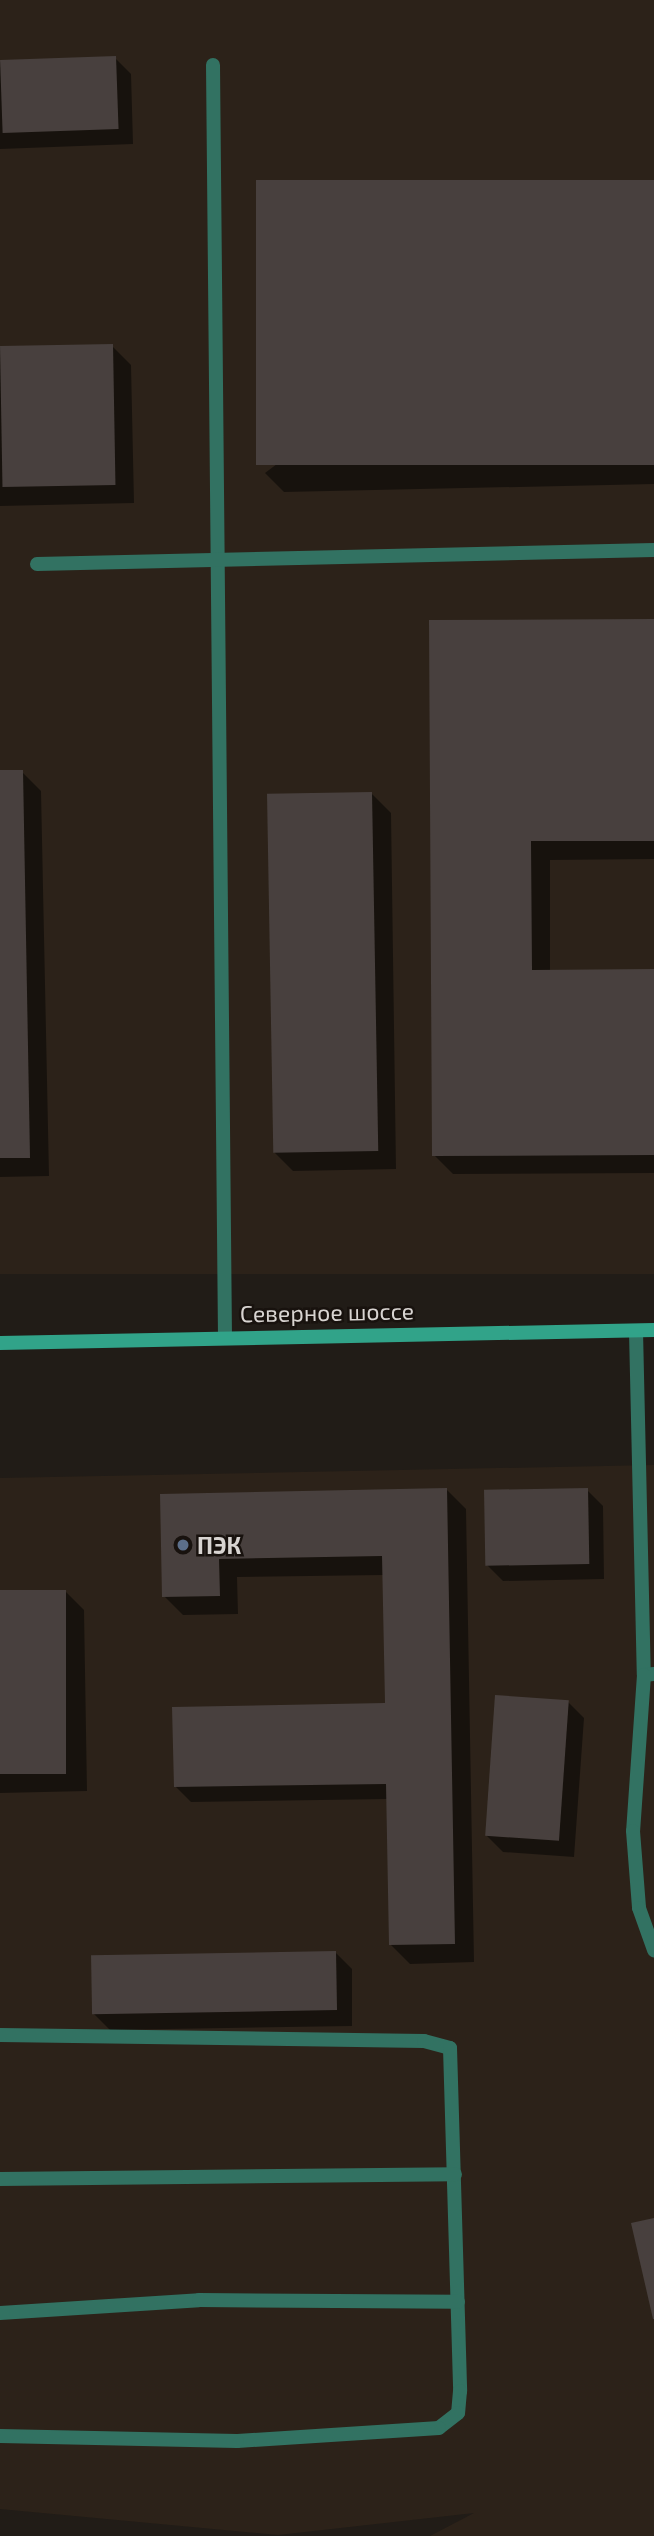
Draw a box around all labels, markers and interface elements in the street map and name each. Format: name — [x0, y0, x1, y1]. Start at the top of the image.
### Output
street label: Северное шоссе — [240, 1297, 414, 1327]
place label: ПЭК — [197, 1531, 241, 1559]
marker: ПЭК — [175, 1537, 191, 1553]

